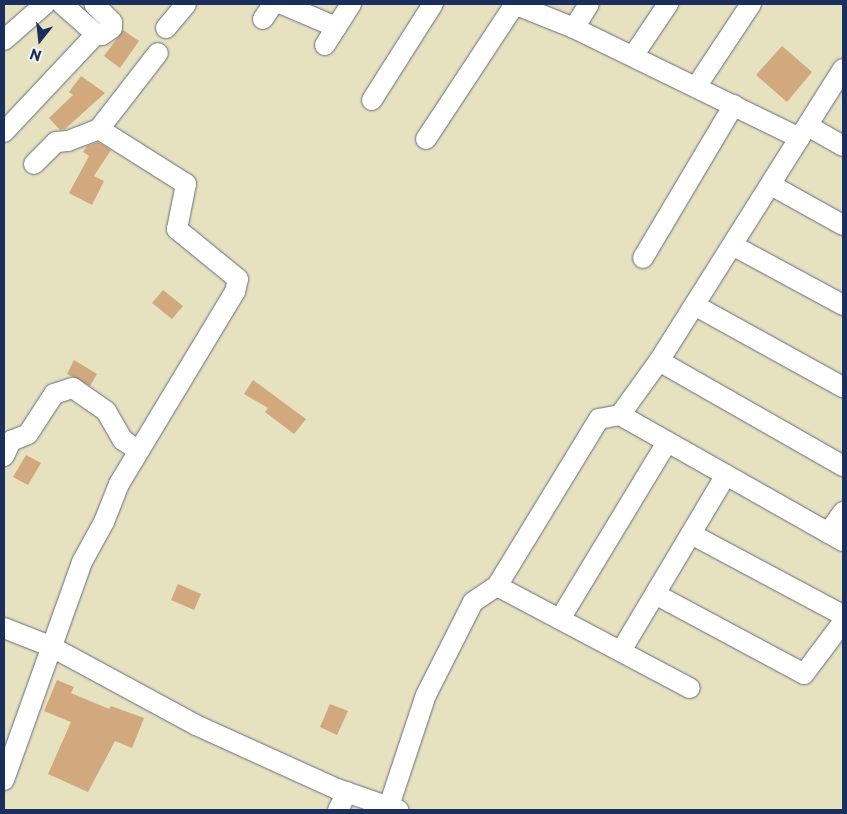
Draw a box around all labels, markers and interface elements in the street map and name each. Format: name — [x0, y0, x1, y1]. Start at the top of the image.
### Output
north arrow — [15, 15, 65, 65]
text: N — [28, 43, 44, 67]

